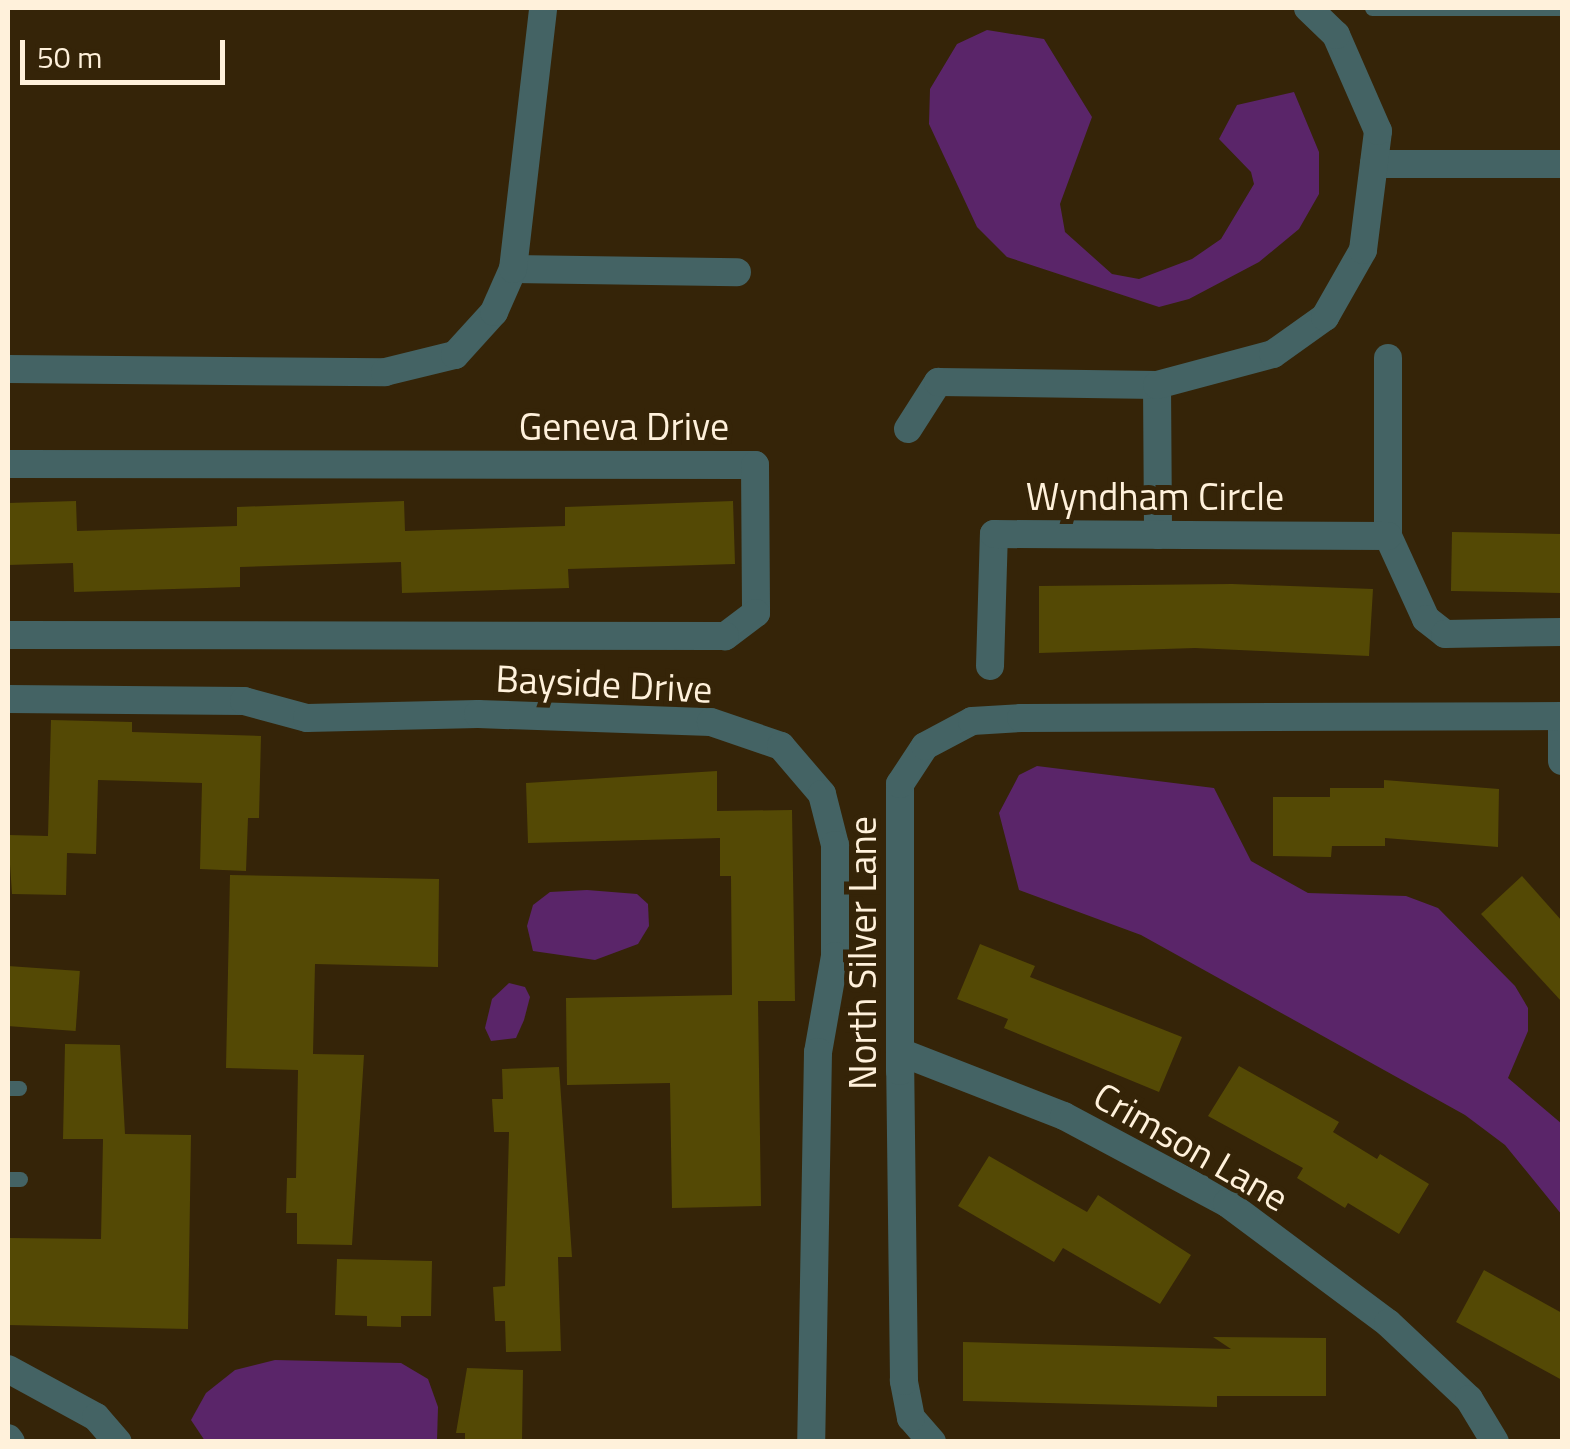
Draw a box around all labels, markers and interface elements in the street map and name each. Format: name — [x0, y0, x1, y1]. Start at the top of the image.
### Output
scale bar — [25, 20, 230, 82]
text: 50 m — [37, 34, 102, 80]
street label: Geneva Drive — [519, 404, 729, 450]
street label: Wyndham Circle — [1026, 474, 1284, 520]
street label: Bayside Drive — [494, 656, 714, 712]
street label: North Silver Lane — [840, 816, 886, 1090]
street label: Crimson Lane — [1086, 1073, 1296, 1221]

